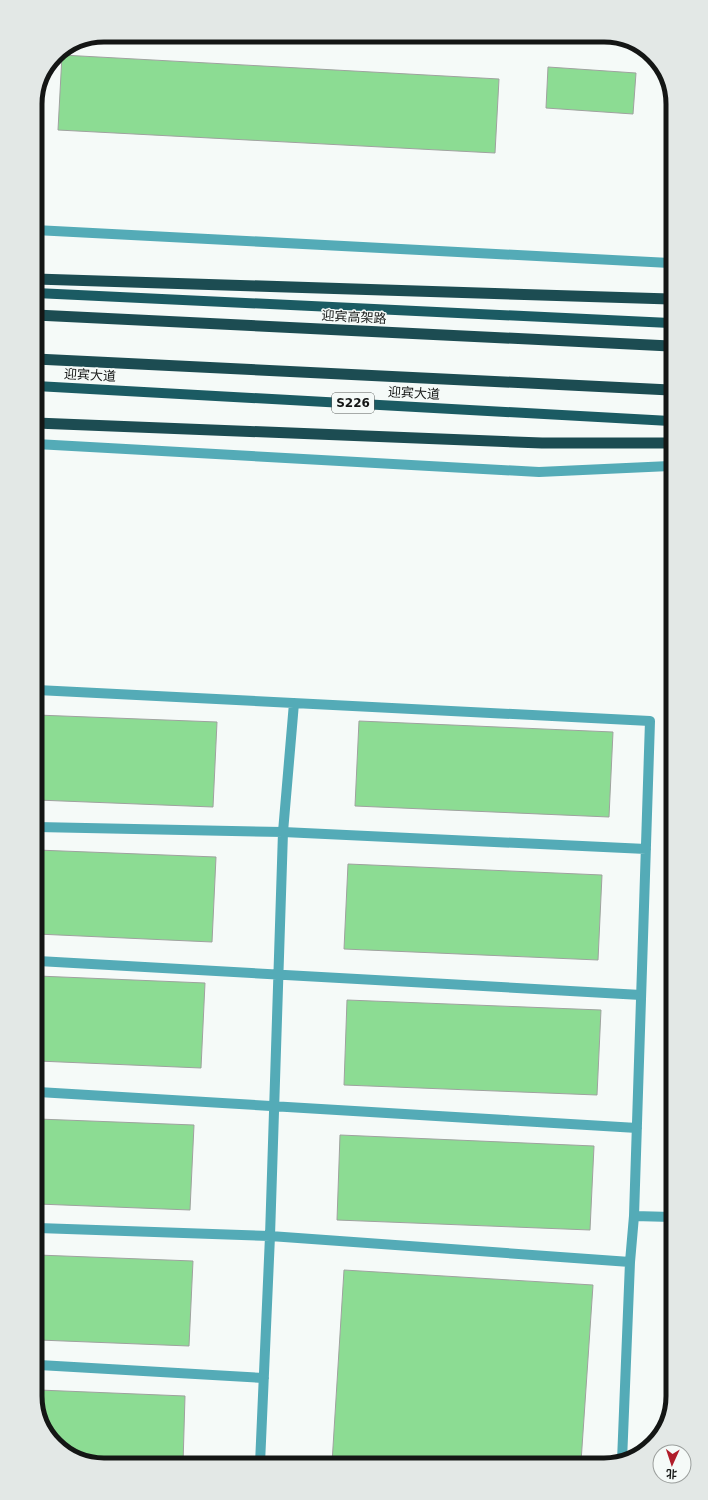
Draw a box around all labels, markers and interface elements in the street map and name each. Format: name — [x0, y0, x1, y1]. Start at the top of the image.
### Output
street label: 迎宾高架路 — [321, 308, 387, 326]
street label: 迎宾大道 — [64, 366, 116, 384]
street label: 迎宾大道 — [388, 384, 440, 402]
road number: S226 — [332, 393, 374, 413]
north arrow — [652, 1444, 692, 1484]
text: 北 — [666, 1467, 677, 1480]

